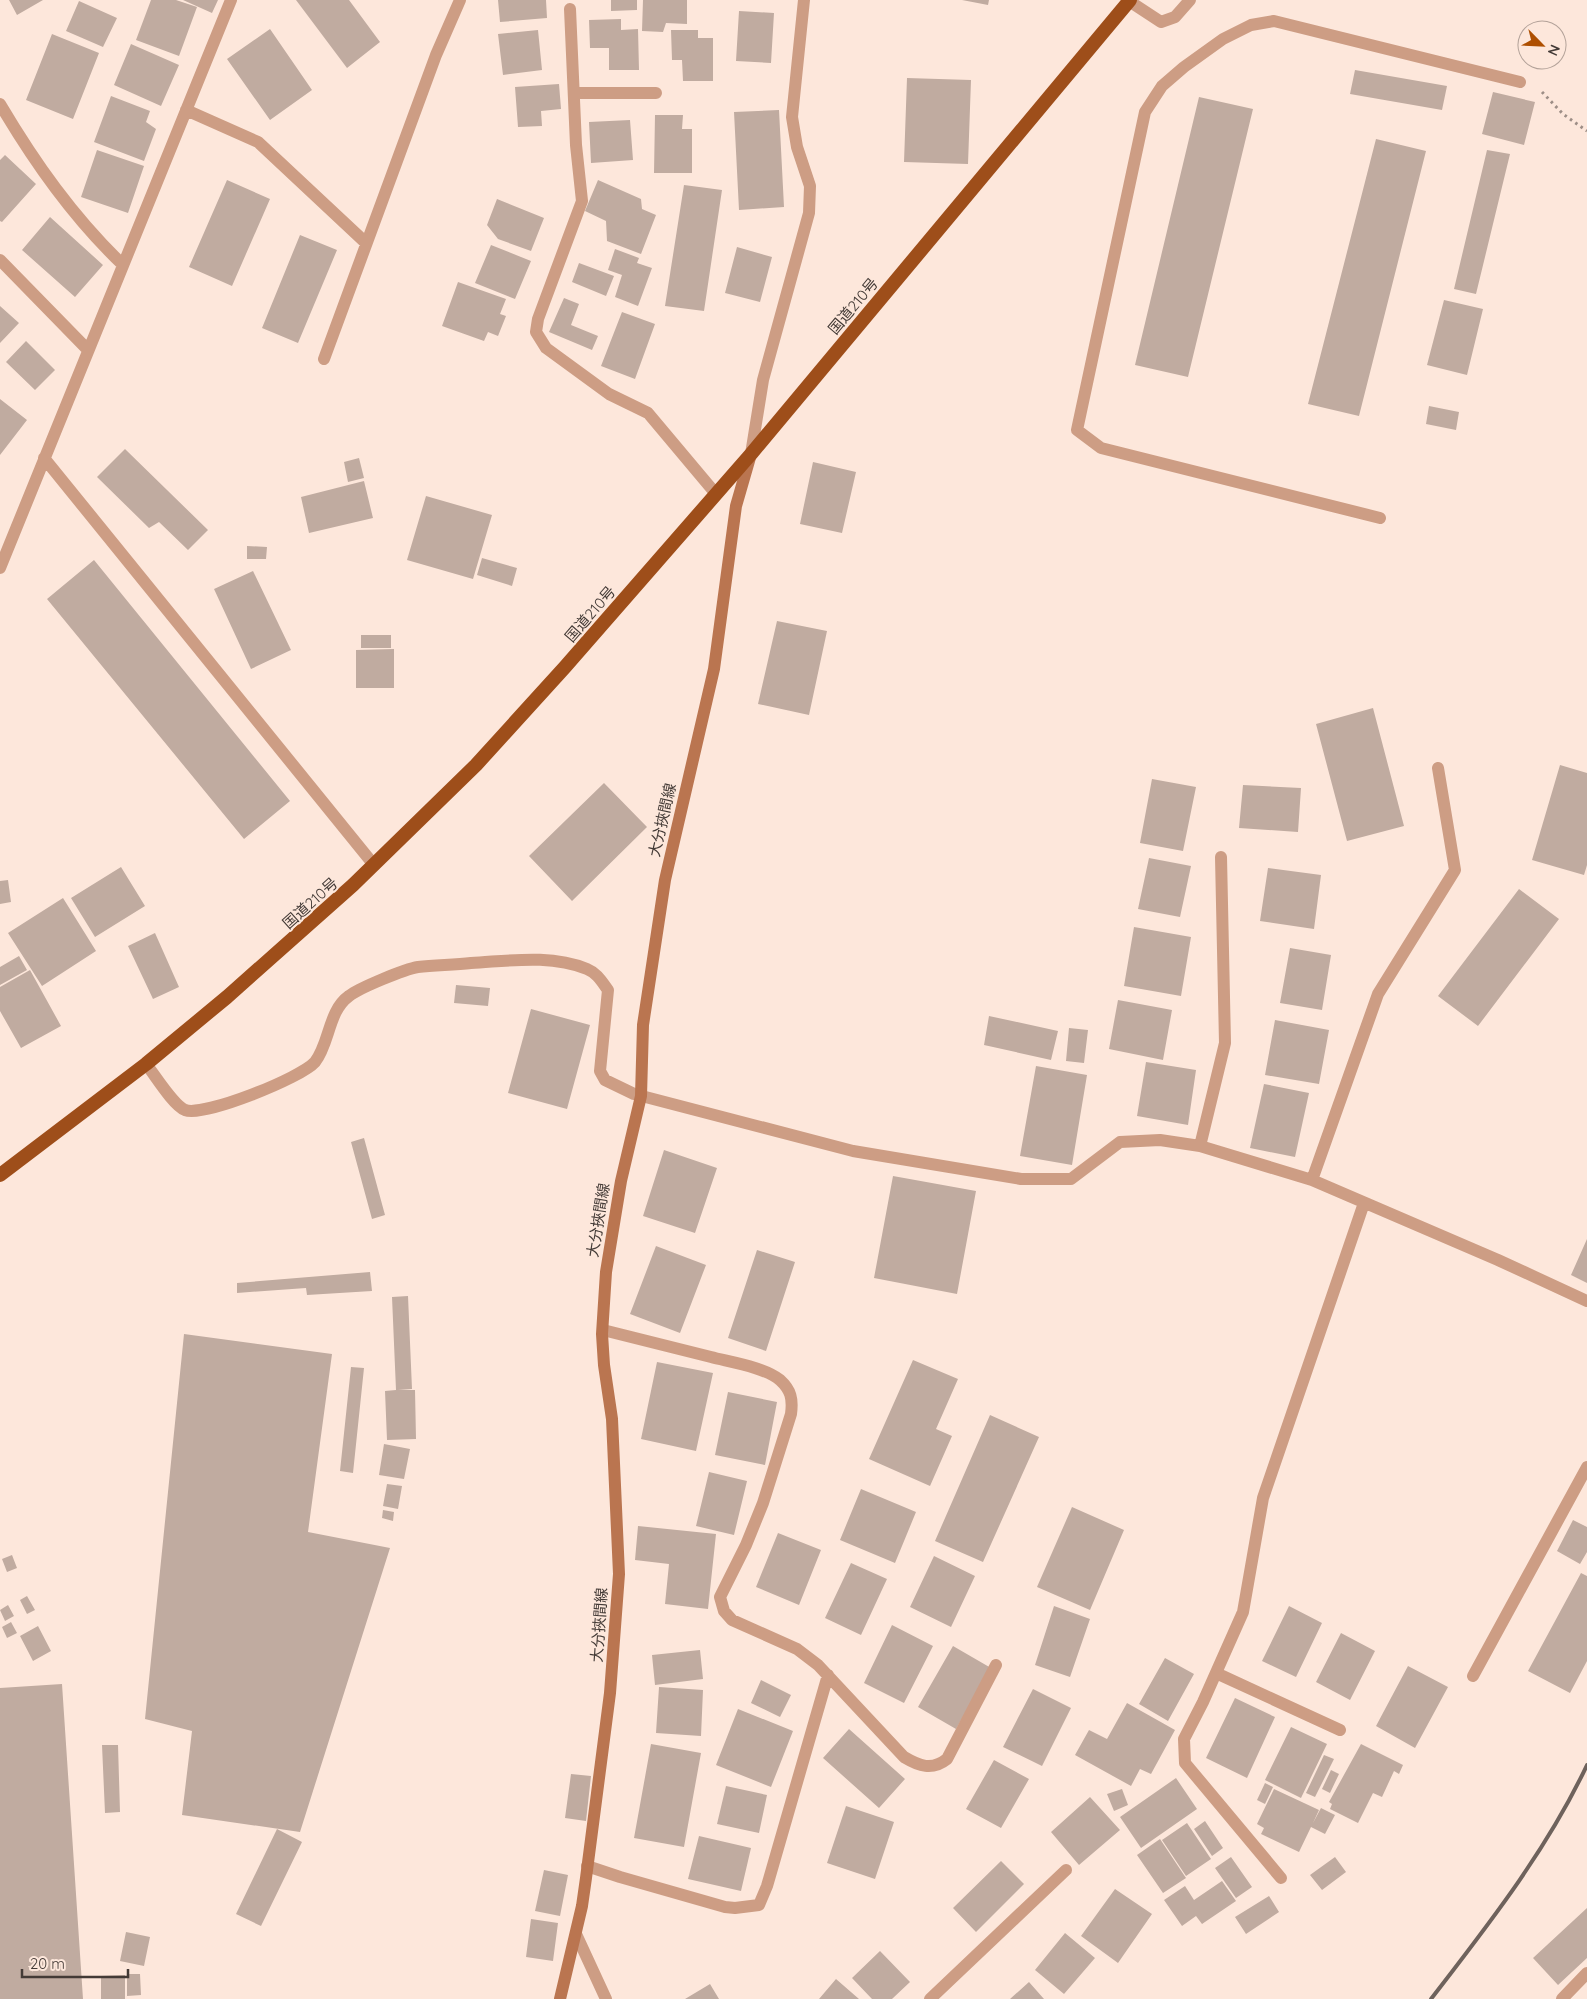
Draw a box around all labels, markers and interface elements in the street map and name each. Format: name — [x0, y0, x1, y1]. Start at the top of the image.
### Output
north arrow — [1517, 20, 1567, 70]
text: N — [1544, 42, 1564, 59]
street label: 国道210号 — [824, 274, 882, 338]
street label: 国道210号 — [561, 582, 619, 646]
street label: 大分挾間線 — [644, 781, 680, 859]
street label: 国道210号 — [278, 873, 342, 933]
street label: 大分挾間線 — [583, 1181, 613, 1259]
street label: 大分挾間線 — [587, 1587, 611, 1663]
scale bar — [22, 1946, 129, 1978]
text: 20 m — [30, 1954, 65, 1973]

